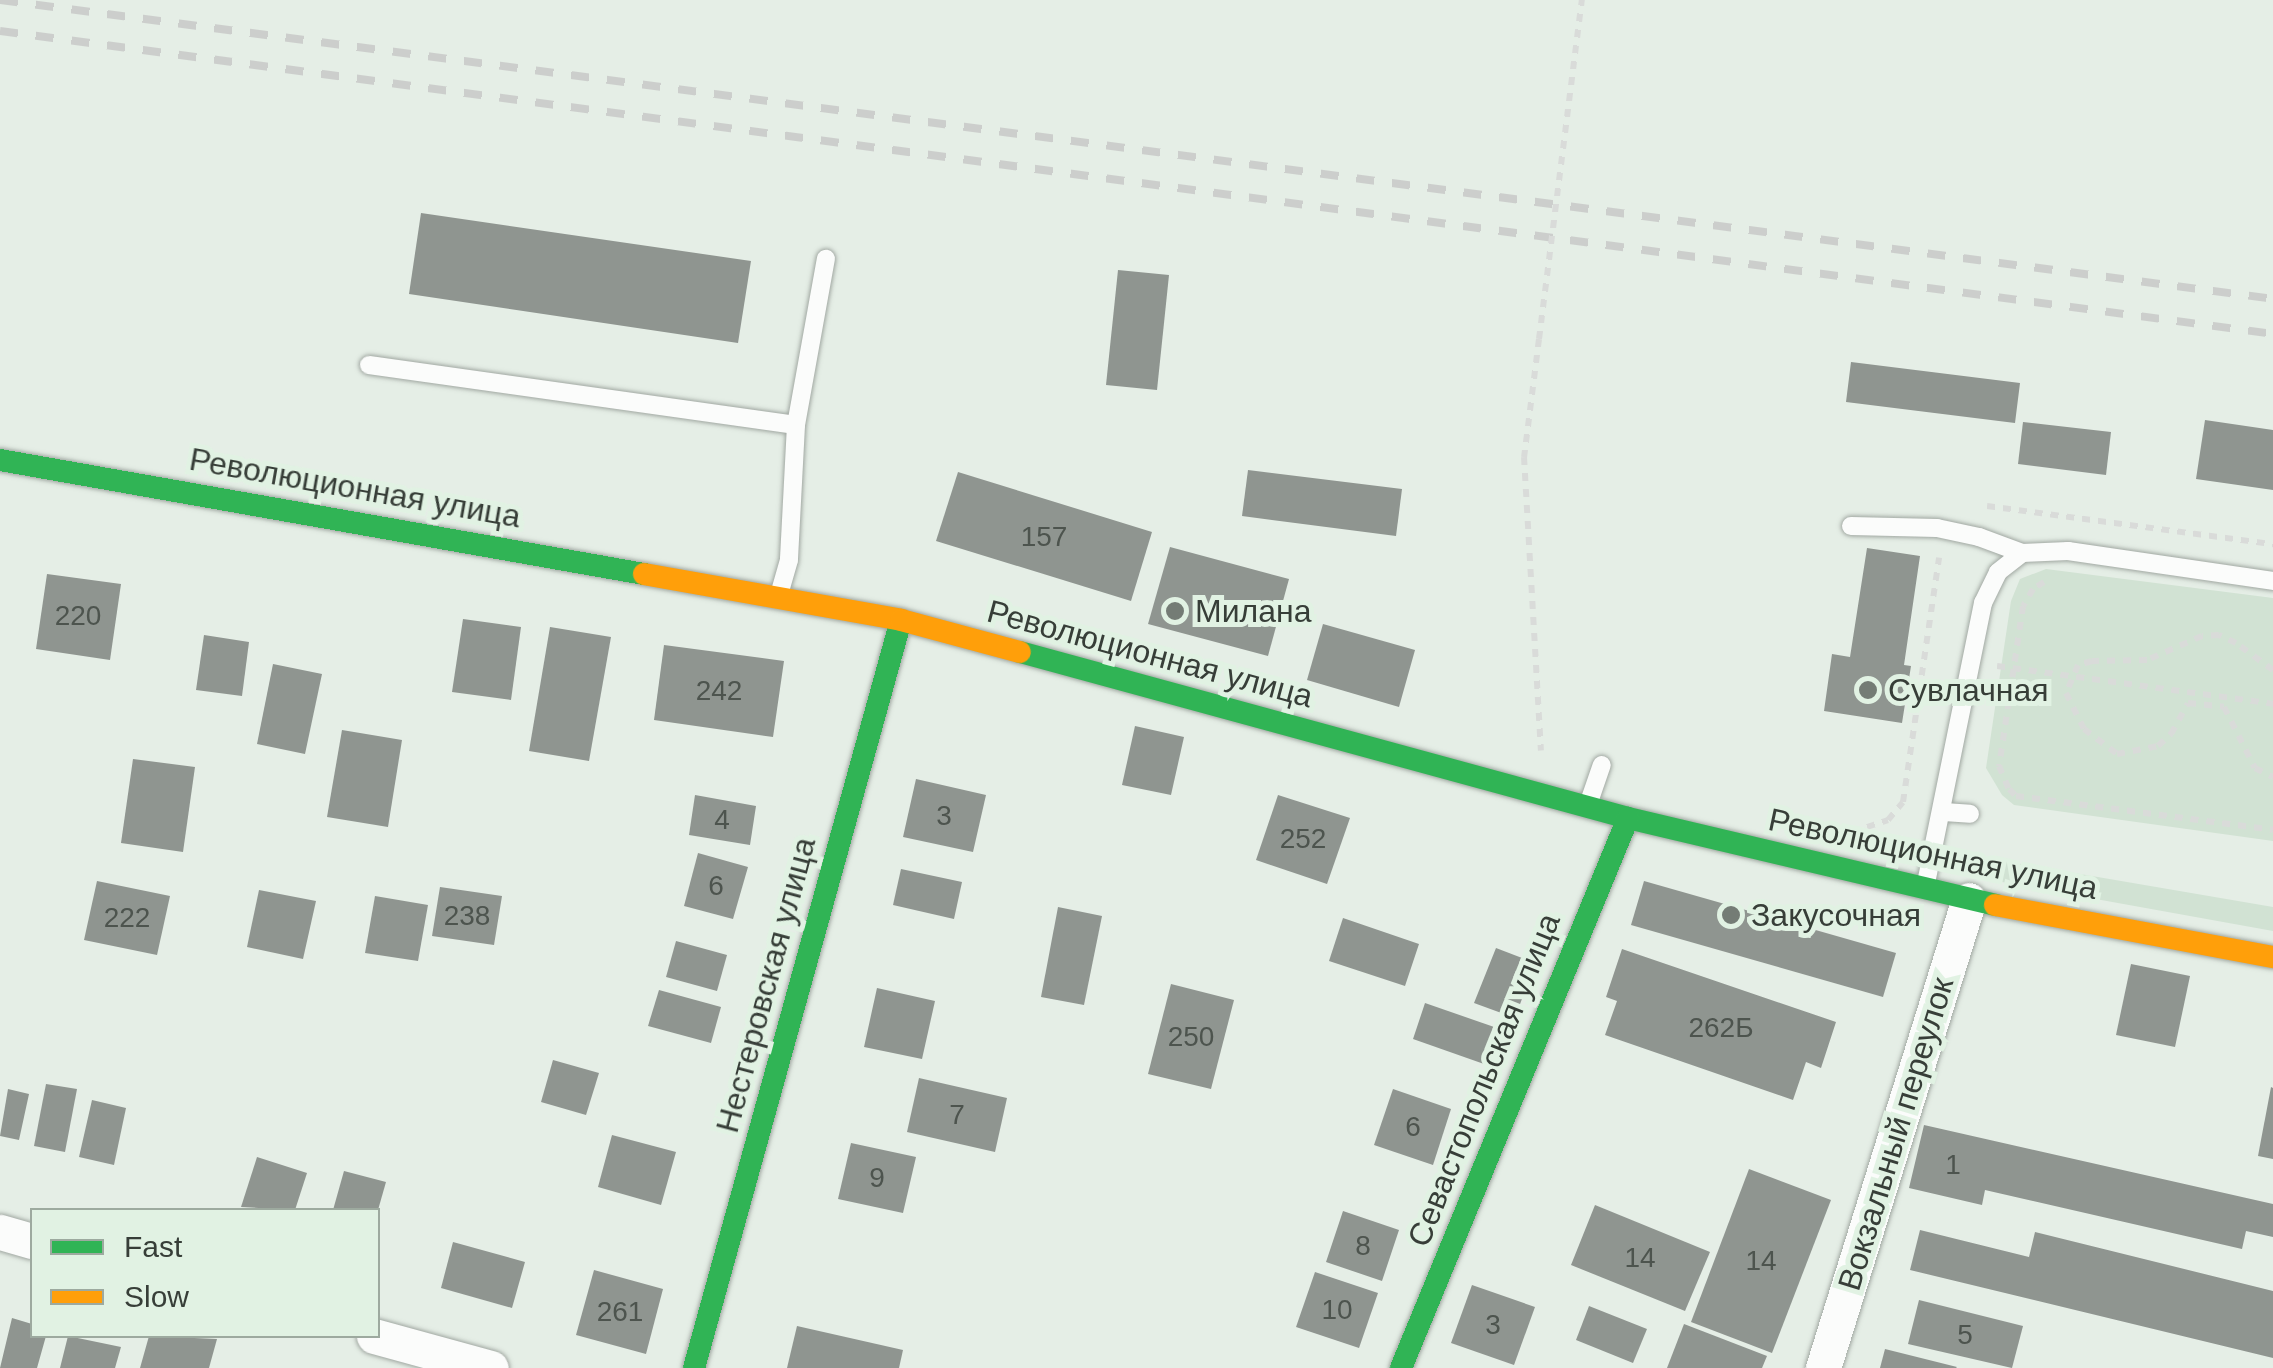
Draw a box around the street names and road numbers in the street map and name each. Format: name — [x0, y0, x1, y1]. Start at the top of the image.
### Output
street label: Революционная улица — [186, 440, 524, 536]
street label: Революционная улица — [983, 592, 1317, 716]
street label: Революционная улица — [1765, 800, 2101, 908]
street label: Нестеровская улица — [708, 833, 824, 1137]
street label: Севастопольская улица — [1400, 908, 1568, 1252]
street label: Вокзальный переулок — [1830, 973, 1962, 1295]

